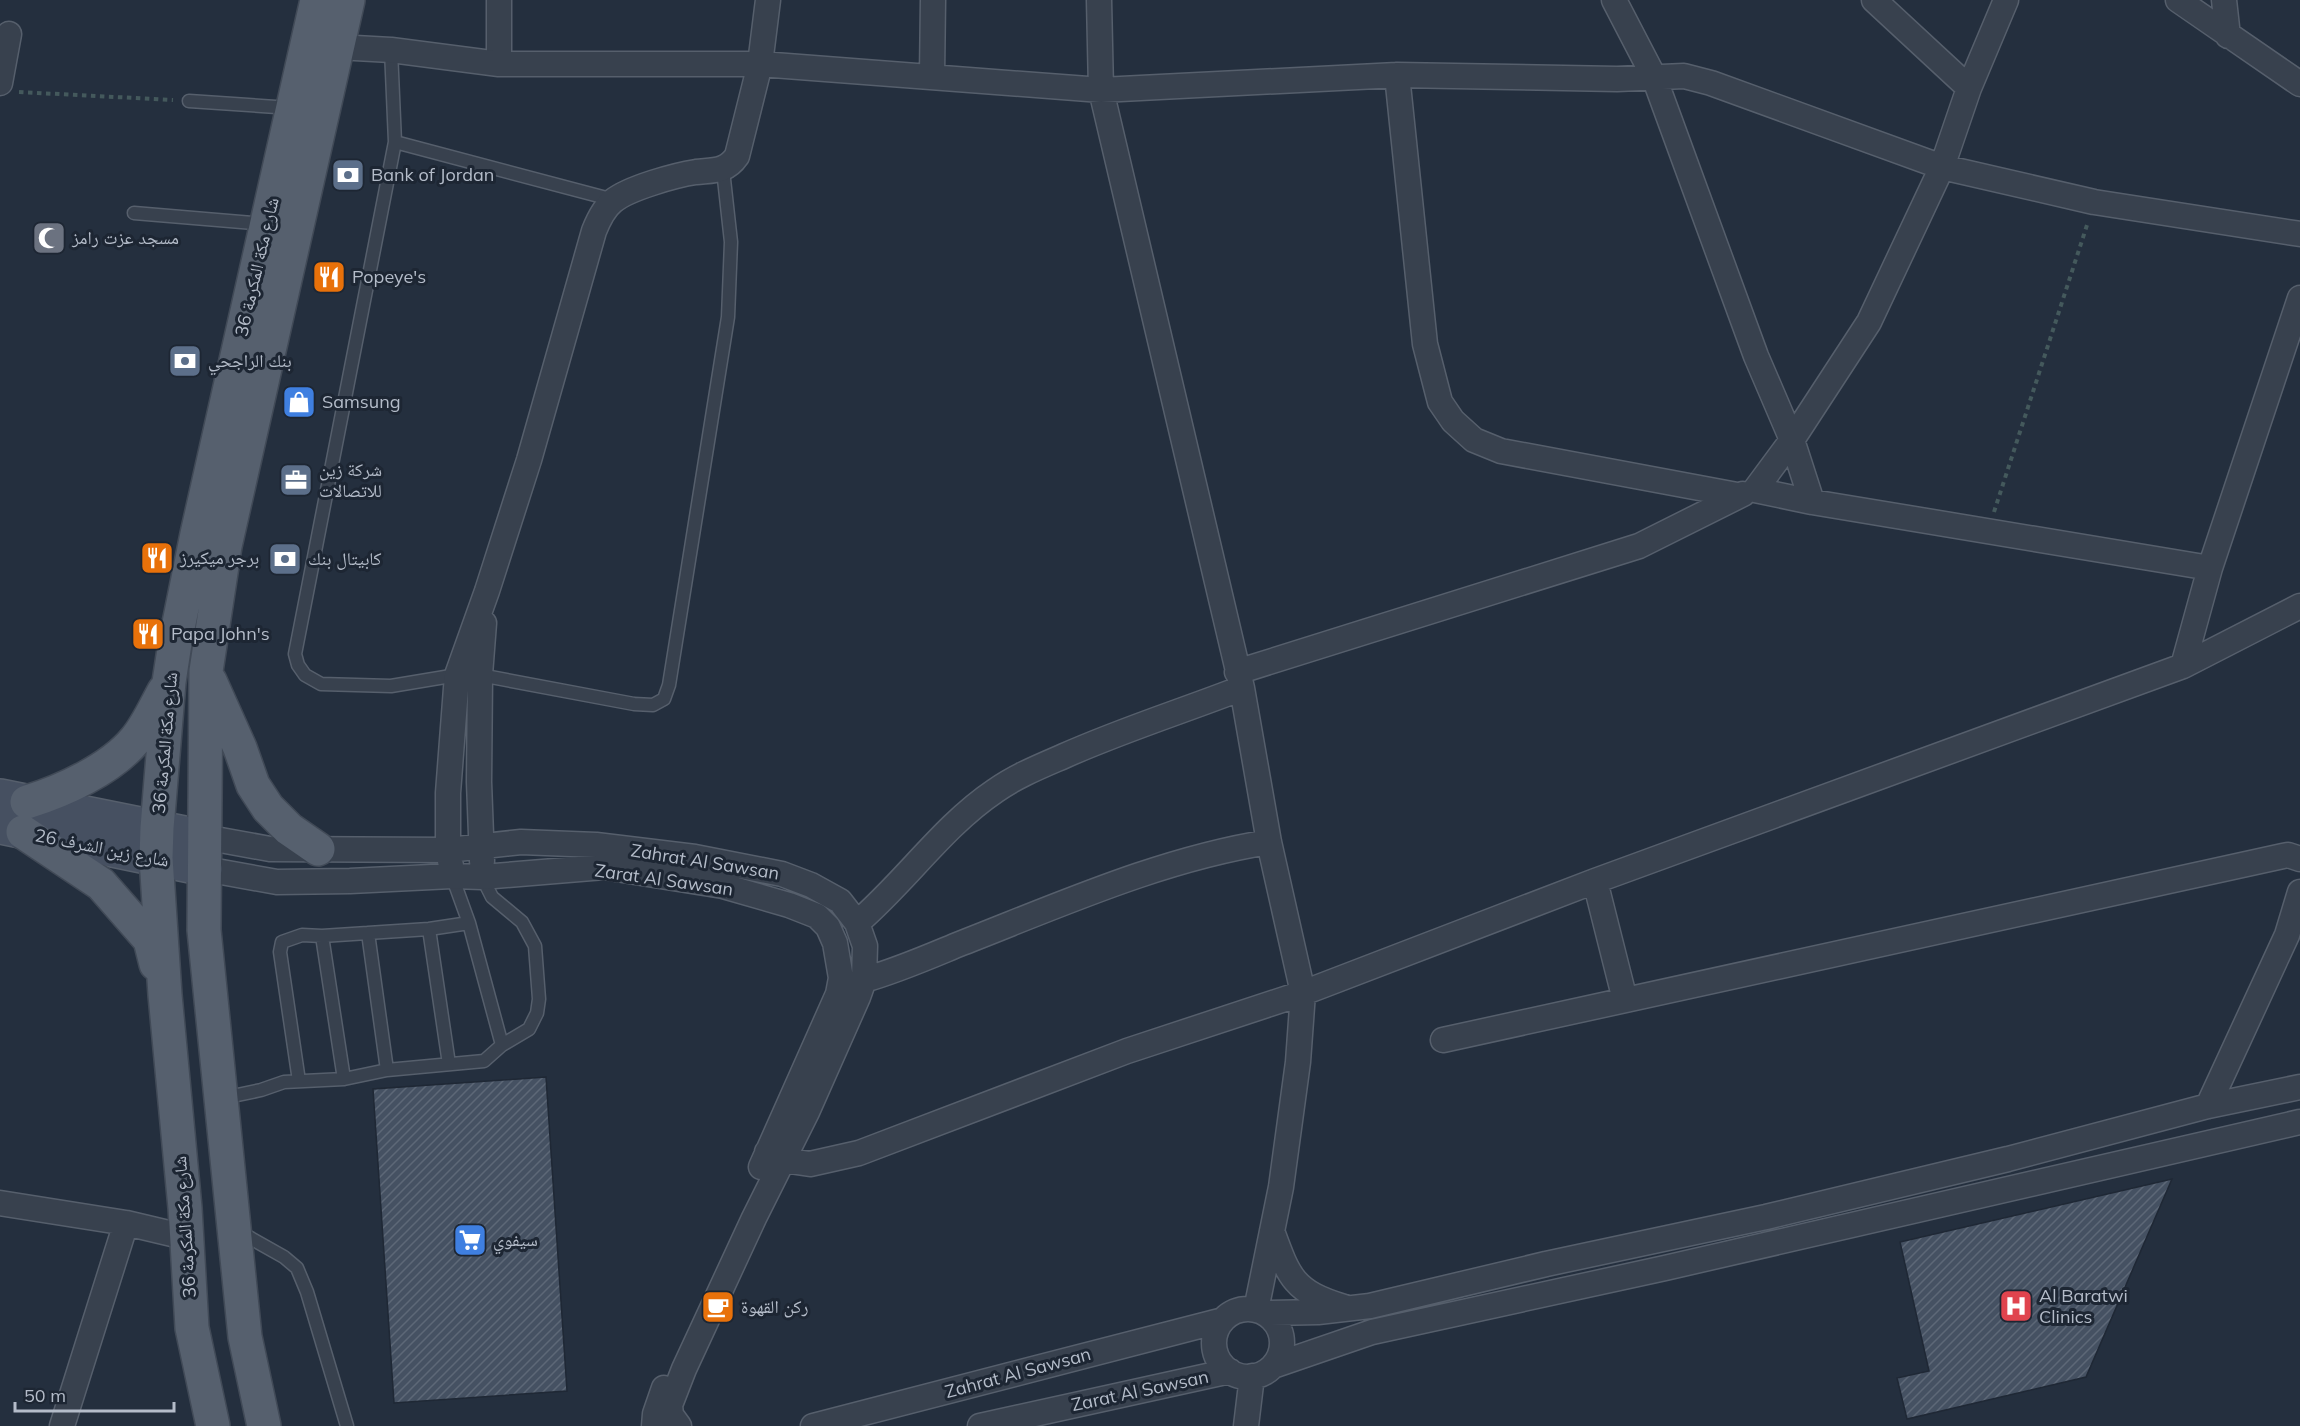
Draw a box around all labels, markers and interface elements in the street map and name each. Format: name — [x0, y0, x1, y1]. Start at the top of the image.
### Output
bank icon: Bank of Jordan — [330, 157, 366, 193]
place label: Bank of Jordan — [371, 163, 494, 186]
street label: شارع مكة المكرمة 36 — [229, 195, 284, 339]
mosque icon: مسجد عزت رامز — [31, 220, 67, 256]
place label: مسجد عزت رامز — [71, 226, 179, 249]
restaurant icon: Popeye's — [311, 259, 347, 295]
place label: Popeye's — [352, 265, 426, 288]
bank icon: بنك الراجحي — [167, 343, 203, 379]
place label: بنك الراجحي — [208, 349, 292, 376]
shop icon: Samsung — [281, 384, 317, 420]
place label: Samsung — [322, 390, 401, 413]
place label: شركة زين للاتصالات — [319, 458, 382, 502]
office icon: شركة زين للاتصالات — [278, 462, 314, 498]
restaurant icon: برجر ميكيرز — [139, 540, 175, 576]
bank icon: كابيتال بنك — [267, 541, 303, 577]
place label: برجر ميكيرز — [179, 546, 259, 569]
place label: كابيتال بنك — [308, 547, 382, 570]
restaurant icon: Papa John's — [130, 616, 166, 652]
place label: Papa John's — [171, 622, 270, 645]
street label: شارع مكة المكرمة 36 — [147, 671, 182, 815]
street label: شارع زين الشرف 26 — [33, 823, 171, 872]
street label: Zahrat Al Sawsan — [629, 838, 781, 885]
street label: Zarat Al Sawsan — [593, 858, 735, 901]
street label: شارع مكة المكرمة 36 — [168, 1155, 201, 1299]
supermarket icon: سيفوي — [452, 1222, 488, 1258]
place label: سيفوي — [493, 1228, 538, 1255]
place label: Al Baratwi Clinics — [2039, 1284, 2128, 1328]
hospital icon: Al Baratwi Clinics — [1998, 1288, 2034, 1324]
cafe icon: ركن القهوة — [700, 1289, 736, 1325]
place label: ركن القهوة — [741, 1295, 808, 1318]
street label: Zahrat Al Sawsan — [942, 1342, 1093, 1403]
street label: Zarat Al Sawsan — [1069, 1365, 1210, 1416]
scale bar — [15, 1375, 174, 1413]
text: 50 m — [24, 1384, 66, 1407]

